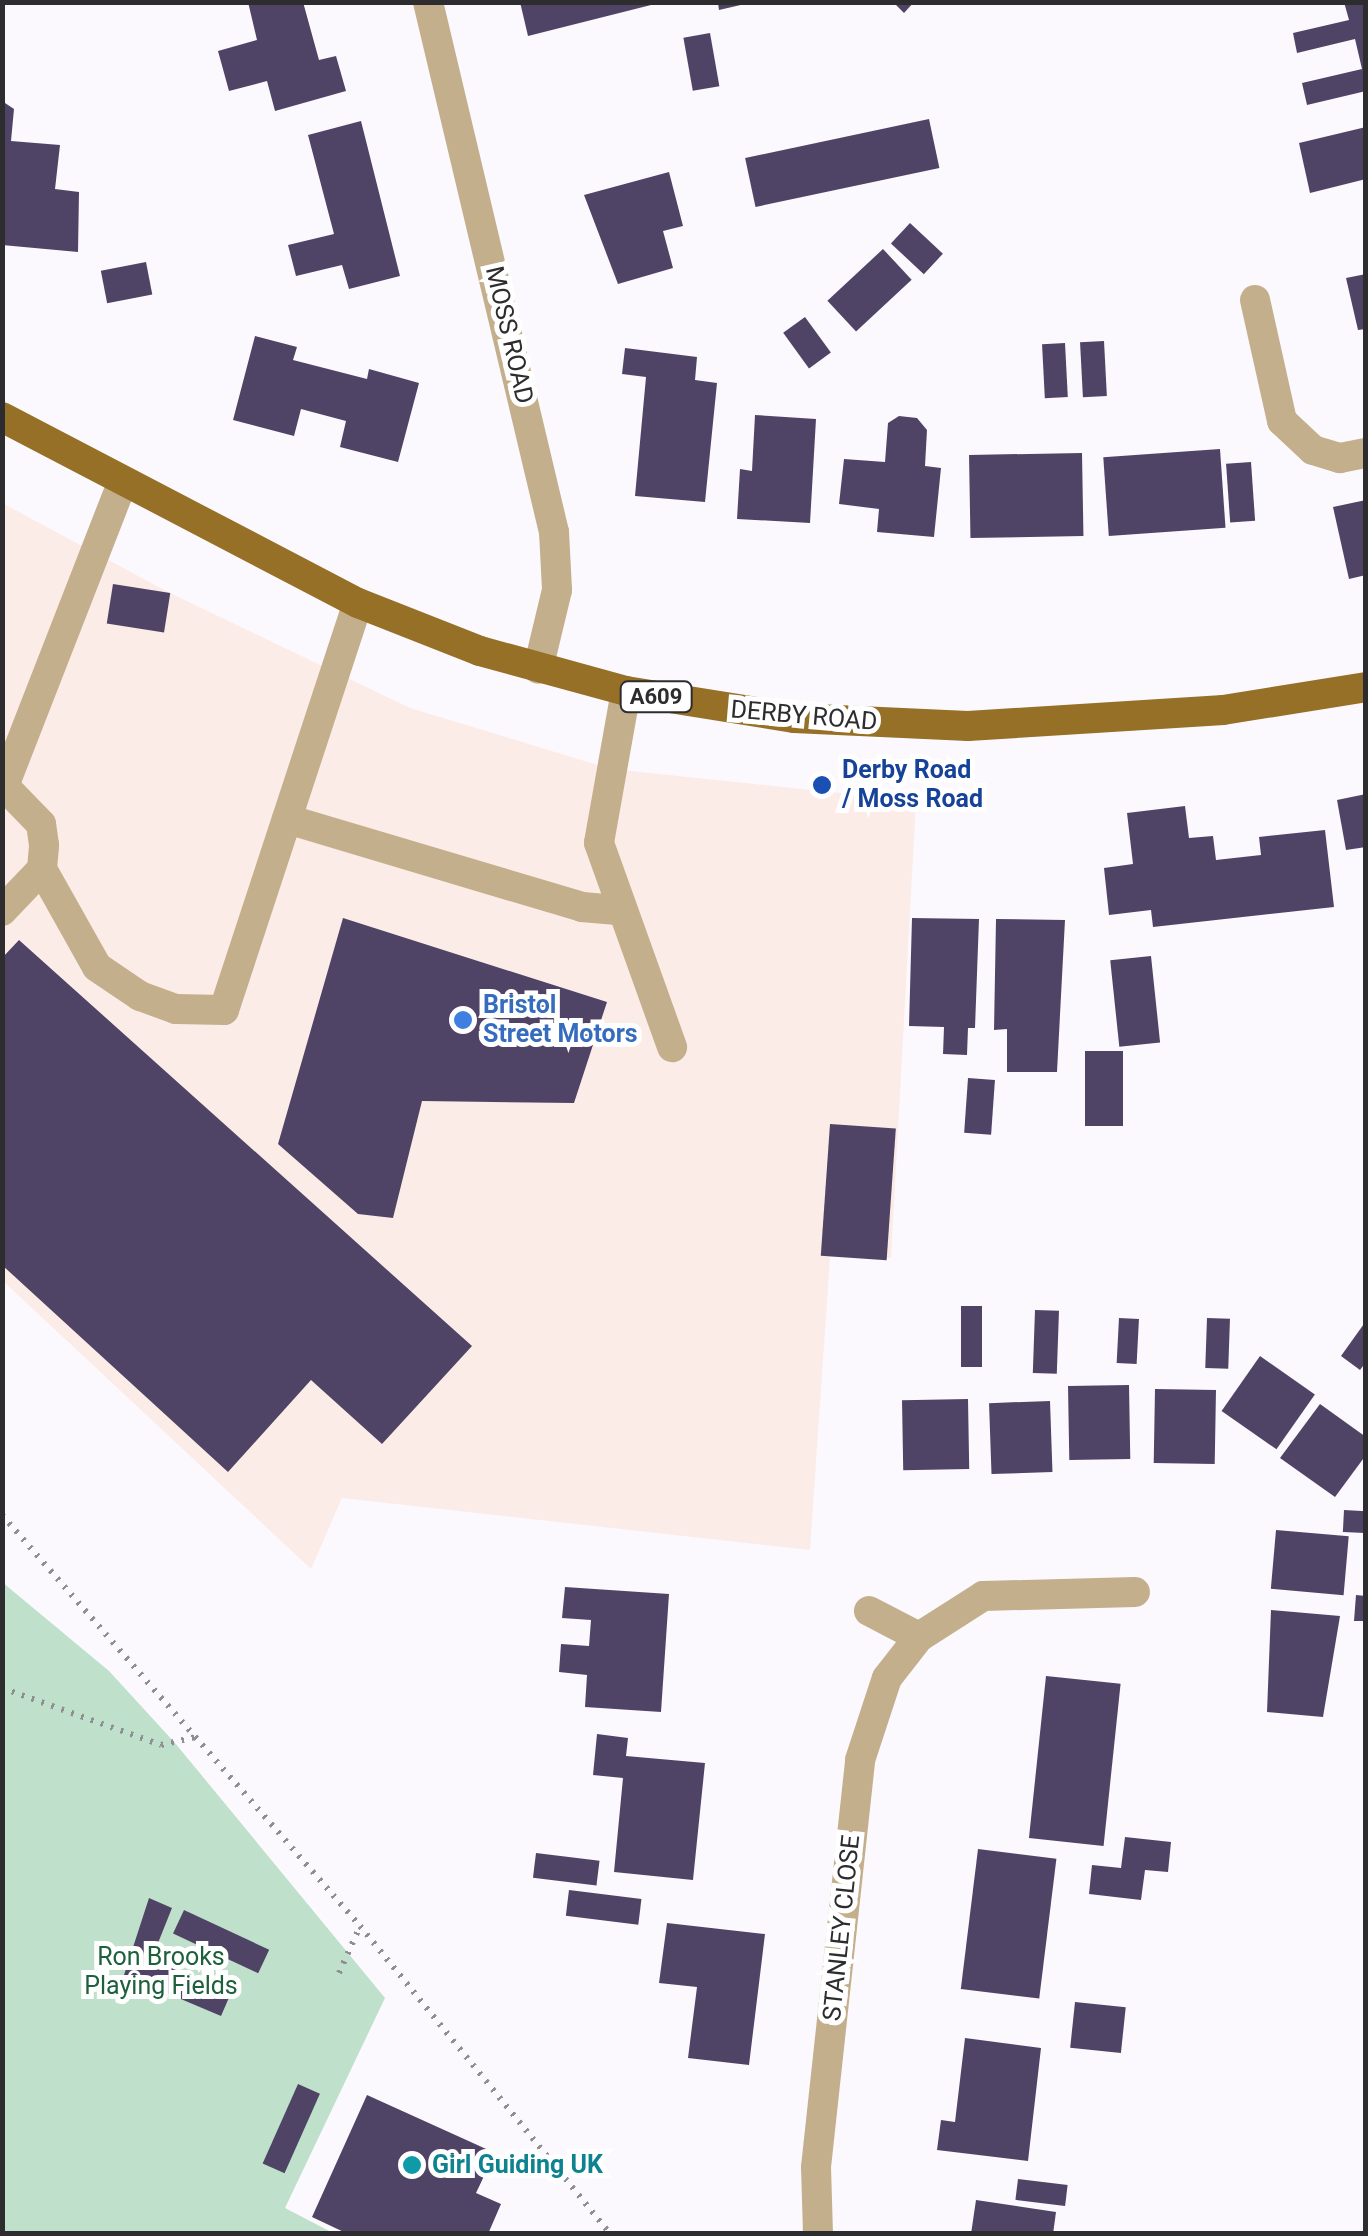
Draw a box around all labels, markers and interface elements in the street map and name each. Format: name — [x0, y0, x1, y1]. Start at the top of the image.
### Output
street label: MOSS ROAD — [479, 263, 539, 407]
road number: A609 — [618, 680, 694, 714]
street label: DERBY ROAD — [729, 695, 879, 737]
place label: Derby Road / Moss Road — [842, 756, 983, 815]
marker: Derby Road / Moss Road — [811, 774, 833, 796]
place label: Bristol Street Motors — [483, 991, 638, 1050]
marker: Bristol Street Motors — [452, 1009, 474, 1031]
street label: STANLEY CLOSE — [817, 1833, 867, 2023]
park label: Ron Brooks Playing Fields — [84, 1943, 238, 2002]
place label: Girl Guiding UK — [432, 2150, 603, 2180]
marker: Girl Guiding UK — [401, 2154, 423, 2176]

